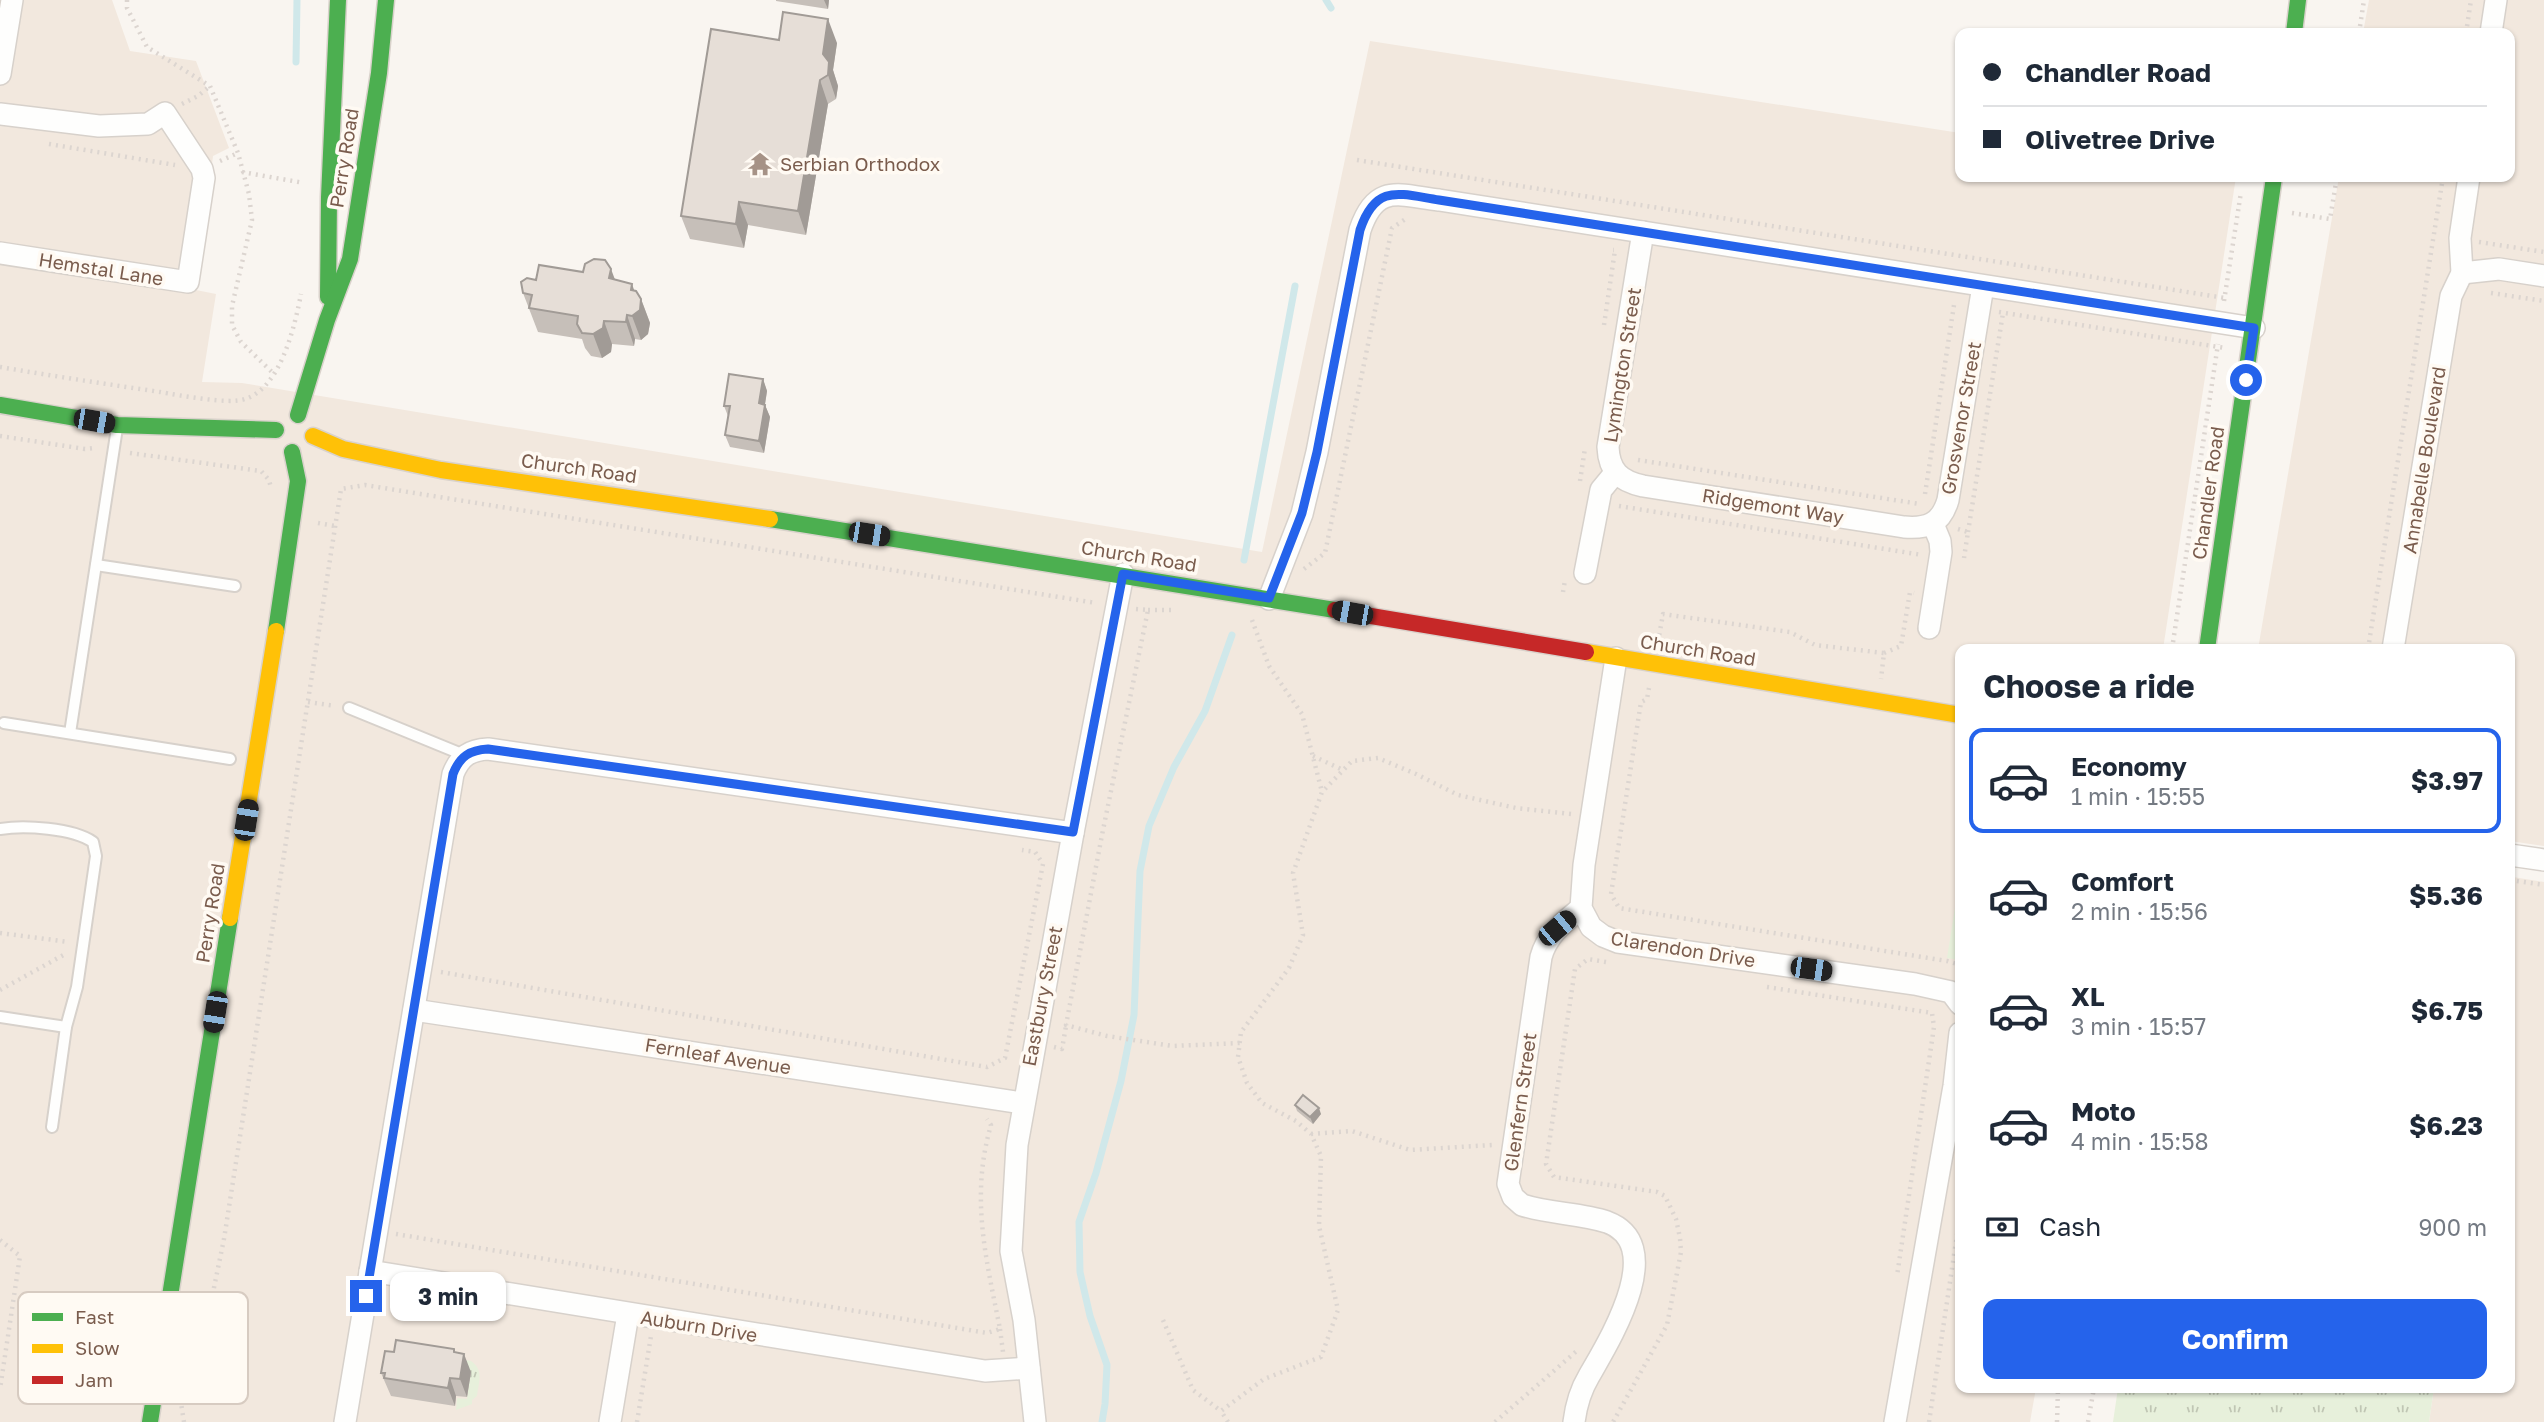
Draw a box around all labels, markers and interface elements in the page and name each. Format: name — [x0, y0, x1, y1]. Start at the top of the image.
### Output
text: Chandler Road — [2025, 57, 2211, 88]
street label: Perry Road — [324, 106, 363, 209]
text: Olivetree Drive — [2025, 124, 2215, 155]
temple icon: Serbian Orthodox — [746, 150, 774, 178]
place label: Serbian Orthodox — [780, 152, 940, 175]
street label: Hemstal Lane — [37, 247, 165, 290]
street label: Lymington Street — [1598, 286, 1645, 444]
street label: Grosvenor Street — [1936, 340, 1985, 496]
route start — [2230, 364, 2262, 396]
street label: Annabelle Boulevard — [2397, 365, 2450, 555]
car — [72, 407, 117, 435]
street label: Chandler Road — [2187, 425, 2228, 561]
street label: Church Road — [520, 448, 638, 487]
street label: Ridgemont Way — [1701, 483, 1846, 528]
car — [847, 520, 892, 548]
street label: Church Road — [1080, 535, 1198, 576]
car — [1330, 599, 1375, 627]
street label: Church Road — [1639, 629, 1757, 670]
text: Choose a ride — [1983, 667, 2195, 705]
icon: car — [1987, 749, 2050, 812]
text: Economy — [2071, 751, 2187, 782]
text: $3.97 — [2411, 765, 2483, 796]
text: 1 min · 15:55 — [2071, 782, 2205, 810]
car — [233, 798, 260, 842]
street label: Perry Road — [190, 861, 229, 964]
icon: car — [1987, 864, 2050, 927]
text: Comfort — [2071, 866, 2174, 897]
text: $5.36 — [2409, 880, 2483, 911]
text: 2 min · 15:56 — [2071, 897, 2208, 925]
car — [1535, 906, 1580, 950]
street label: Eastbury Street — [1017, 924, 1066, 1068]
street label: Clarendon Drive — [1609, 926, 1757, 971]
car — [1789, 956, 1834, 982]
icon: car — [1987, 979, 2050, 1042]
text: XL — [2071, 981, 2105, 1012]
car — [202, 990, 229, 1034]
text: $6.75 — [2411, 995, 2483, 1026]
text: 3 min · 15:57 — [2071, 1012, 2206, 1040]
street label: Glenfern Street — [1498, 1031, 1541, 1173]
street label: Fernleaf Avenue — [643, 1033, 793, 1078]
icon: car — [1987, 1094, 2050, 1157]
text: Moto — [2071, 1096, 2136, 1127]
text: $6.23 — [2409, 1110, 2483, 1141]
text: 4 min · 15:58 — [2071, 1127, 2209, 1155]
icon: cash — [1983, 1208, 2021, 1246]
text: Cash — [2039, 1211, 2101, 1242]
text: 900 m — [2418, 1213, 2487, 1241]
callout: 3 min — [390, 1272, 506, 1320]
route end — [350, 1280, 382, 1312]
text: 3 min — [418, 1282, 478, 1310]
legend — [18, 1292, 248, 1404]
button: Confirm — [1983, 1299, 2487, 1379]
text: Fast — [75, 1305, 114, 1328]
street label: Auburn Drive — [639, 1305, 759, 1346]
text: Slow — [75, 1336, 120, 1359]
text: Jam — [75, 1368, 113, 1391]

